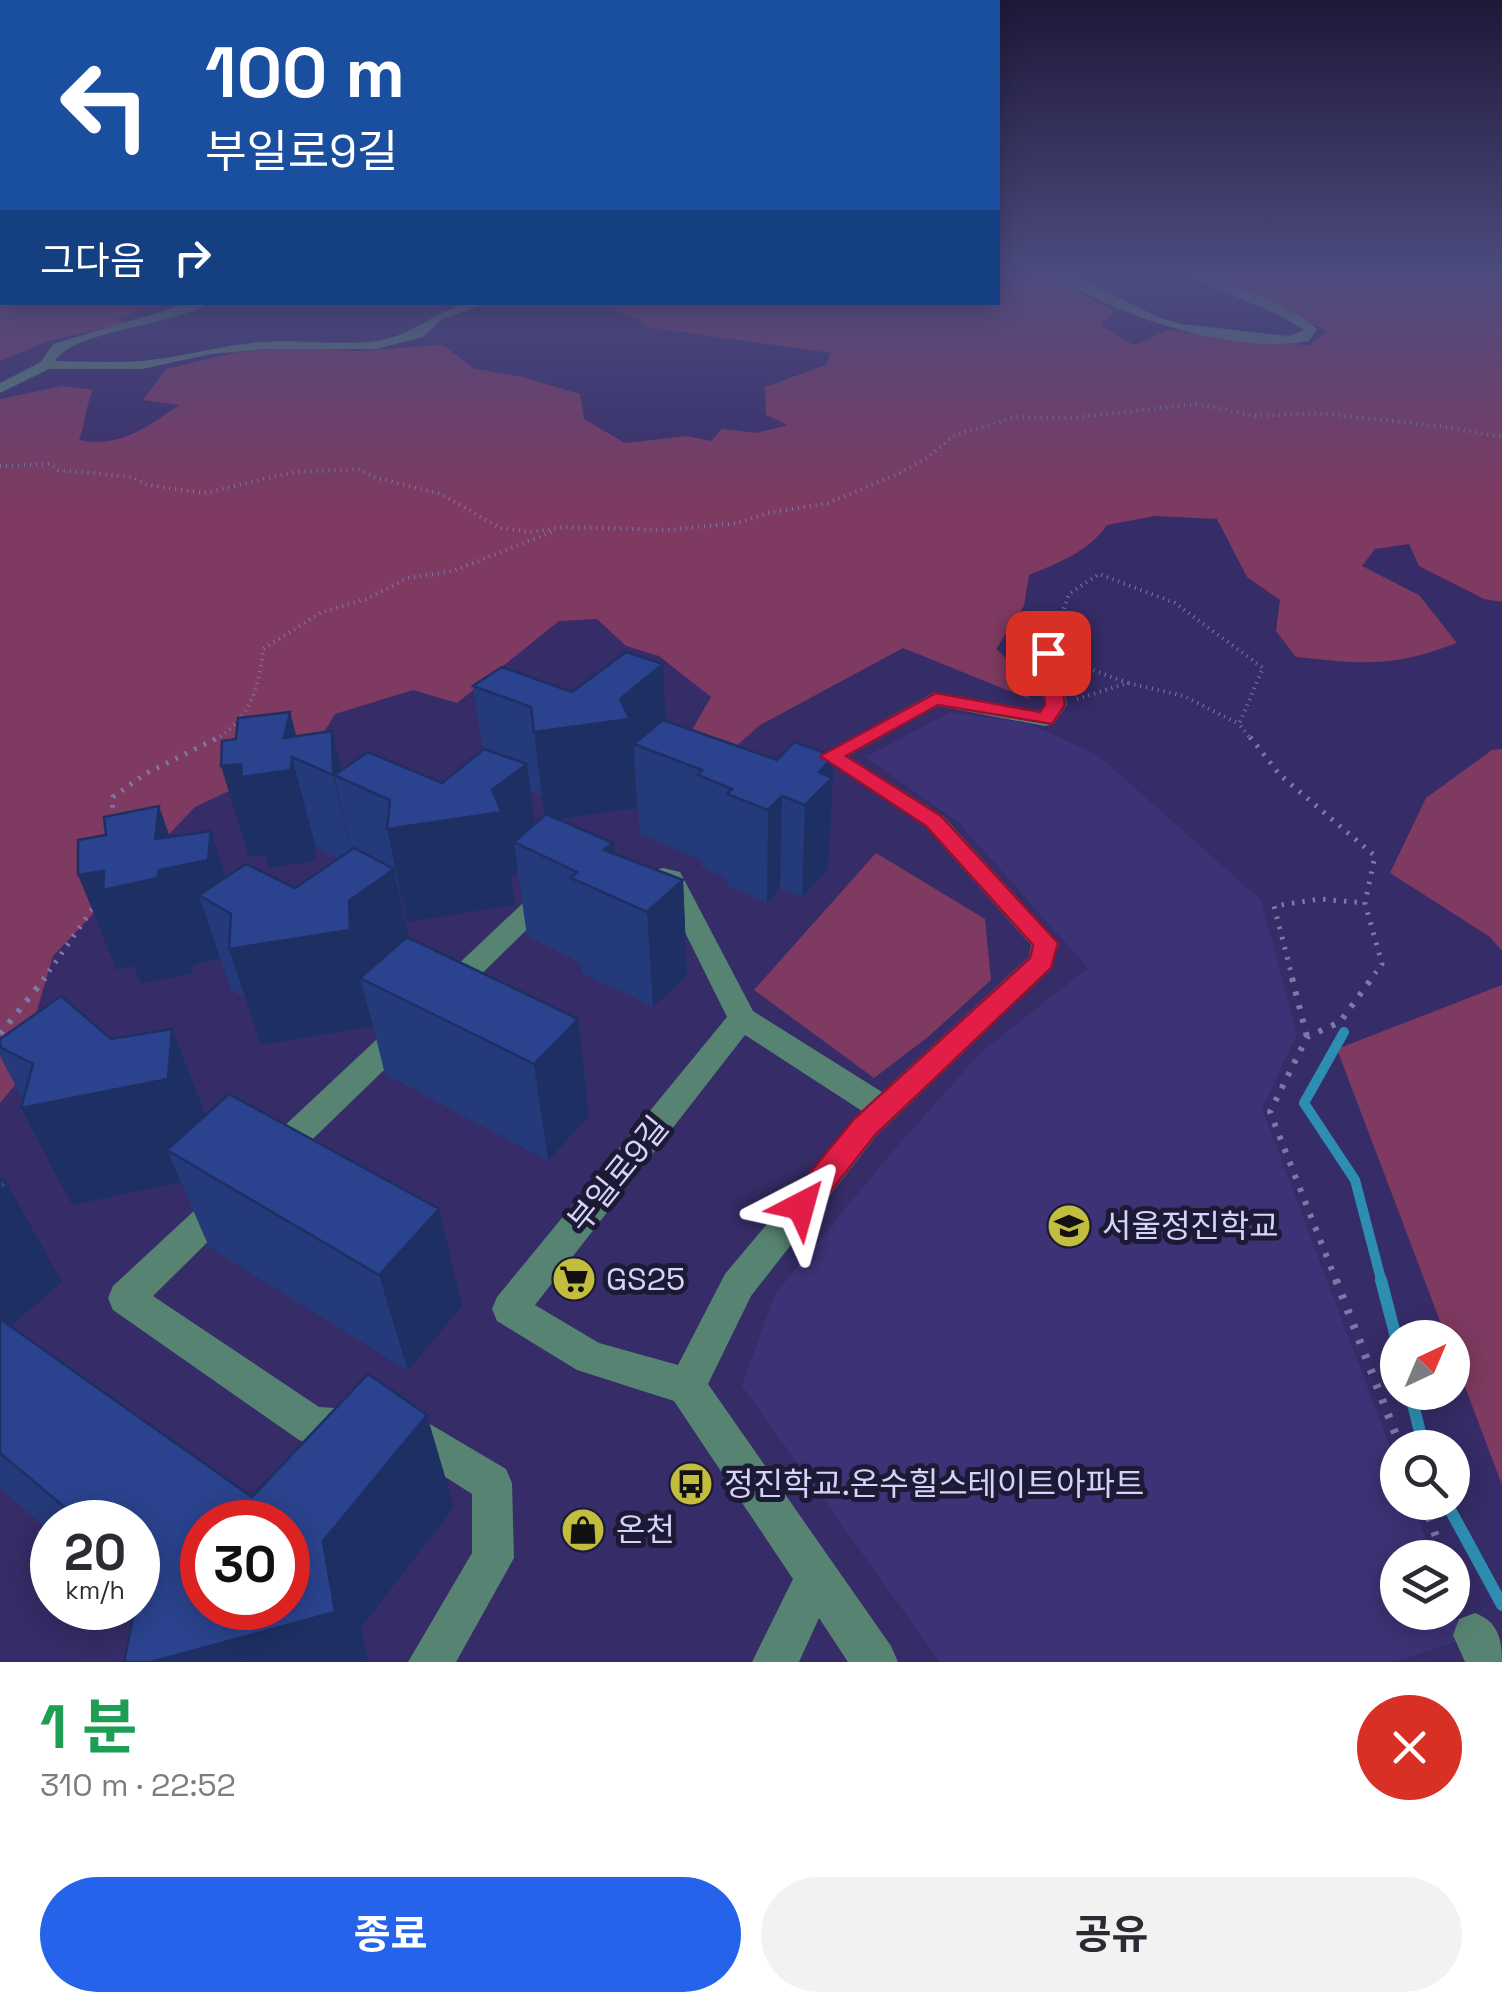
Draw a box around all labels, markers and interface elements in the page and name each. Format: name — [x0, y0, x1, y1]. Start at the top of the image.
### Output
text: 100 m — [205, 28, 405, 117]
icon: left — [40, 40, 170, 170]
text: 부일로9길 — [205, 123, 398, 180]
icon: right — [165, 230, 220, 285]
text: 그다음 — [40, 237, 145, 285]
pin — [1006, 611, 1091, 696]
icon: arrive — [1021, 626, 1076, 681]
street label: 부일로9길 — [559, 1108, 677, 1240]
position arrow — [749, 1154, 853, 1258]
school or university icon: 서울정진학교 — [1046, 1203, 1092, 1249]
place label: 서울정진학교 — [1102, 1206, 1279, 1246]
supermarket icon: GS25 — [551, 1256, 597, 1302]
place label: GS25 — [606, 1259, 685, 1299]
north arrow — [1380, 1320, 1470, 1410]
map controls — [1380, 1320, 1470, 1630]
button: search — [1380, 1430, 1470, 1520]
bus stop icon: 정진학교.온수힐스테이트아파트 — [668, 1461, 714, 1507]
place label: 정진학교.온수힐스테이트아파트 — [724, 1464, 1144, 1504]
speed limit sign: 30 — [180, 1500, 310, 1630]
shop icon: 온천 — [560, 1507, 606, 1553]
place label: 온천 — [616, 1510, 675, 1550]
text: 20 — [64, 1521, 126, 1585]
button: layers — [1380, 1540, 1470, 1630]
text: km/h — [65, 1574, 125, 1606]
text: 1 분 — [40, 1689, 138, 1766]
button: close — [1357, 1695, 1462, 1800]
text: 310 m · 22:52 — [40, 1765, 236, 1805]
button: 종료 — [40, 1877, 741, 1992]
button: 공유 — [761, 1877, 1462, 1992]

